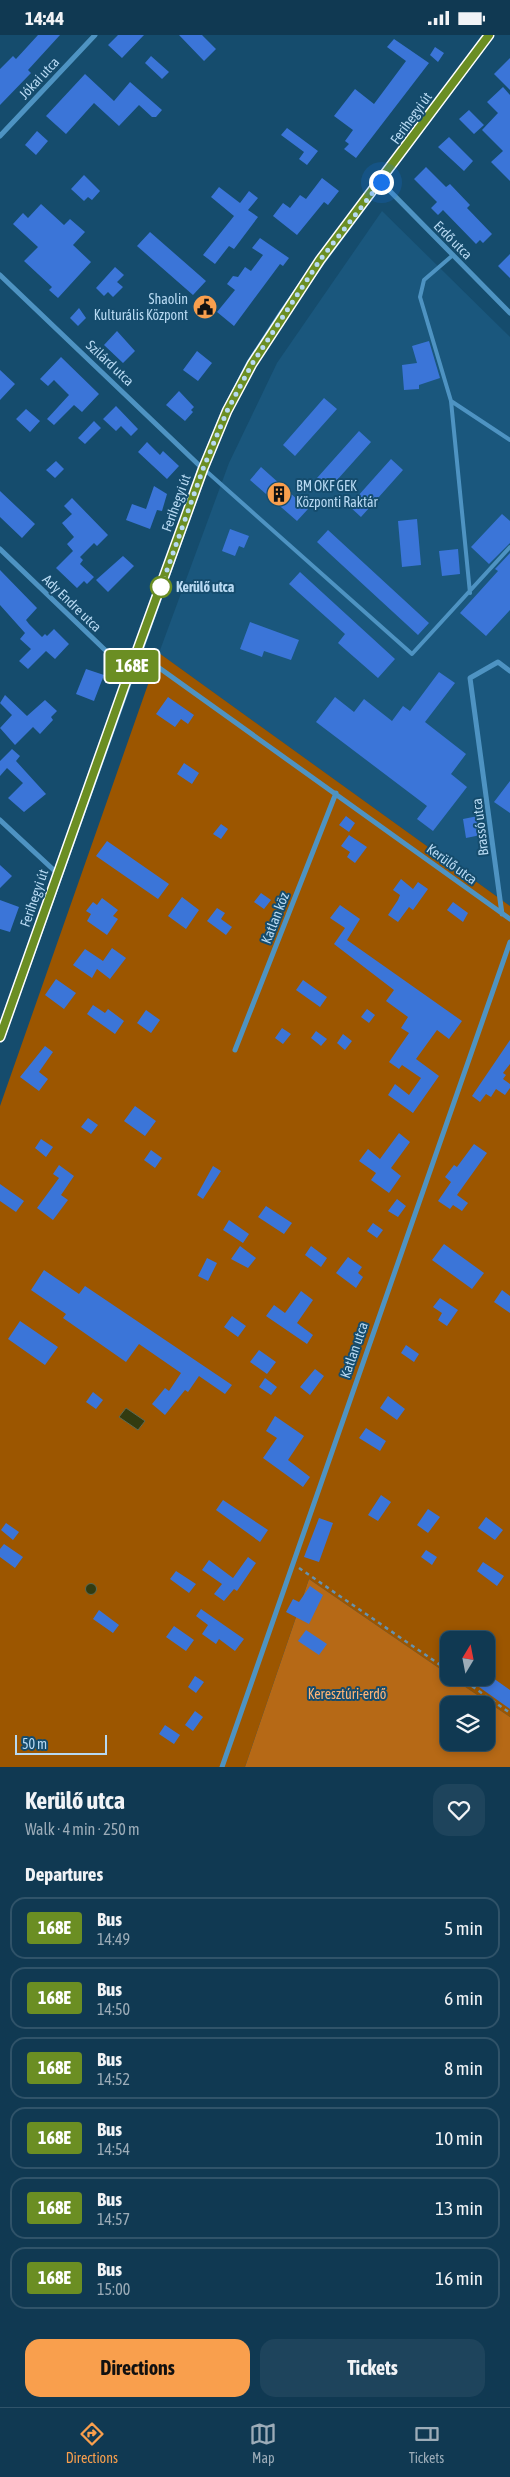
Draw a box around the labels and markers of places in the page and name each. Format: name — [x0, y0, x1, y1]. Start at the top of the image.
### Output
place label: Shaolin Kulturális Központ — [94, 291, 188, 323]
public building icon: Shaolin Kulturális Központ — [192, 294, 218, 320]
place label: BM OKF GEK Központi Raktár — [296, 478, 378, 510]
building icon: BM OKF GEK Központi Raktár — [266, 481, 292, 507]
marker: Kerülő utca — [150, 576, 172, 598]
place label: Kerülő utca — [176, 579, 235, 595]

